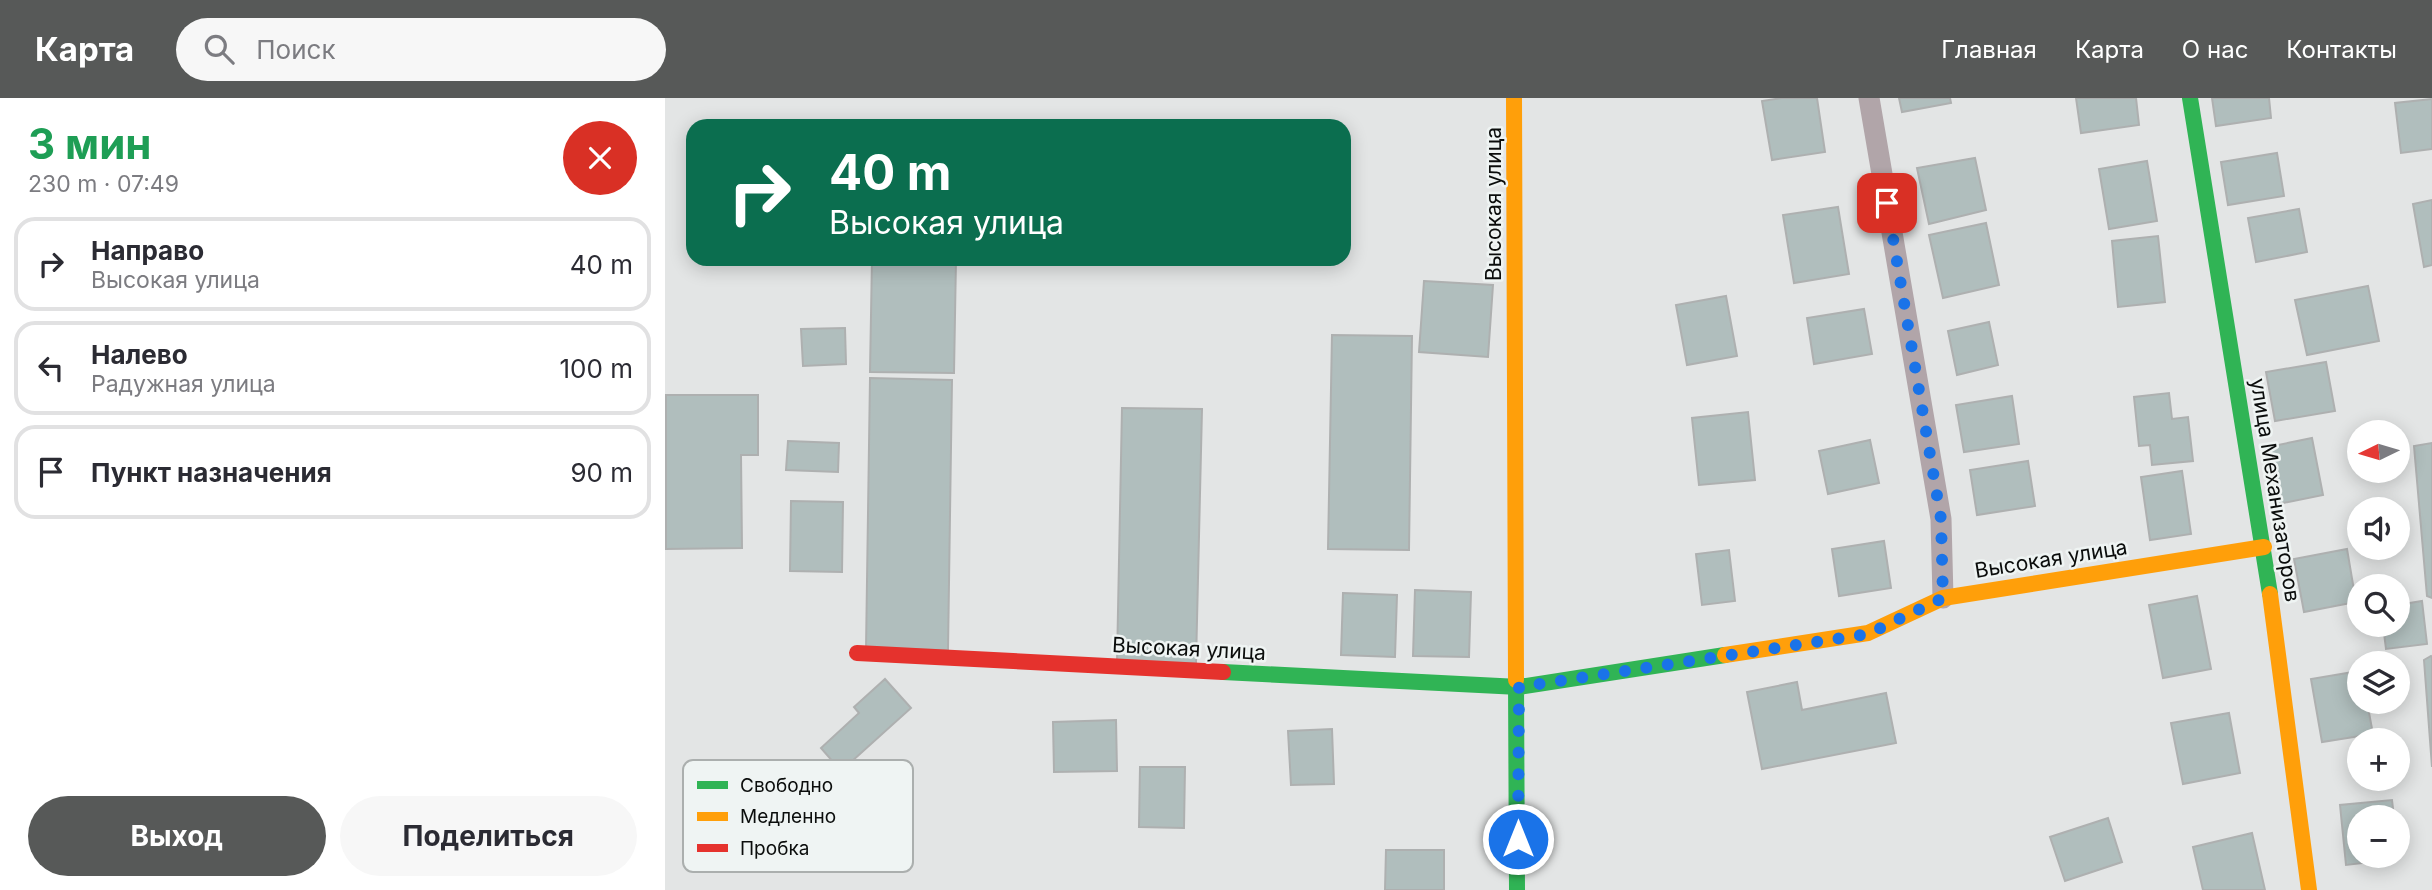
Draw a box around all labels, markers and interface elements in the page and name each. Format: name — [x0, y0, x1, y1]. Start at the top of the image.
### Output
search box — [176, 18, 666, 81]
text: Карта — [35, 29, 134, 69]
icon: search — [200, 30, 238, 68]
text: Поиск — [256, 34, 335, 65]
text: Главная — [1941, 35, 2037, 64]
text: Карта — [2075, 35, 2144, 64]
text: О нас — [2182, 35, 2248, 64]
text: Контакты — [2286, 35, 2397, 64]
text: 3 мин — [28, 118, 151, 169]
button: close — [563, 121, 637, 195]
street label: Высокая улица — [1481, 127, 1506, 281]
text: 40 m — [829, 143, 952, 202]
icon: right — [714, 147, 805, 238]
text: 230 m · 07:49 — [28, 170, 179, 198]
pin — [1857, 173, 1917, 233]
icon: arrive — [1868, 184, 1906, 222]
text: Высокая улица — [829, 203, 1064, 242]
text: Направо — [91, 235, 204, 266]
icon: right — [32, 245, 70, 283]
text: 40 m — [570, 249, 633, 280]
text: Высокая улица — [91, 266, 260, 294]
text: Налево — [91, 339, 188, 370]
icon: left — [32, 349, 70, 387]
text: 100 m — [560, 353, 633, 384]
text: Радужная улица — [91, 370, 276, 398]
street label: улица Механизаторов — [2245, 376, 2306, 603]
north arrow — [2347, 420, 2410, 483]
map controls — [2347, 420, 2410, 868]
icon: arrive — [32, 453, 70, 491]
text: Пункт назначения — [91, 457, 332, 488]
text: 90 m — [570, 457, 633, 488]
button: sound — [2347, 497, 2410, 560]
street label: Высокая улица — [1973, 534, 2129, 583]
button: search — [2347, 574, 2410, 637]
street label: Высокая улица — [1111, 632, 1267, 665]
button: layers — [2347, 651, 2410, 714]
button: + — [2347, 728, 2410, 791]
legend — [683, 760, 913, 872]
text: Свободно — [740, 774, 833, 797]
button: Выход — [28, 796, 326, 876]
button: Поделиться — [340, 796, 637, 876]
position arrow — [1481, 802, 1555, 876]
text: Медленно — [740, 805, 836, 828]
button: − — [2347, 805, 2410, 868]
text: Пробка — [740, 837, 809, 860]

